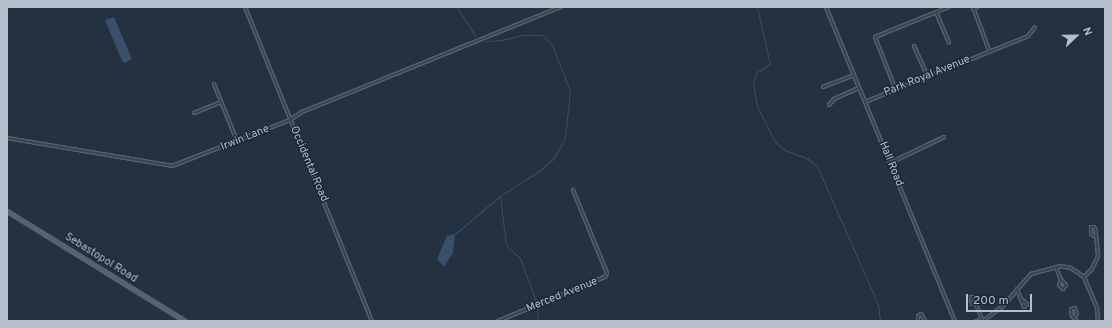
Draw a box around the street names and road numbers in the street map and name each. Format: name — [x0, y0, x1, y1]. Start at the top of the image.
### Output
street label: Park Royal Avenue — [882, 53, 972, 99]
street label: Irwin Lane — [219, 122, 271, 154]
street label: Occidental Road — [287, 124, 331, 204]
street label: Hall Road — [876, 140, 906, 188]
street label: Sebastopol Road — [62, 230, 140, 286]
street label: Merced Avenue — [524, 275, 600, 315]

